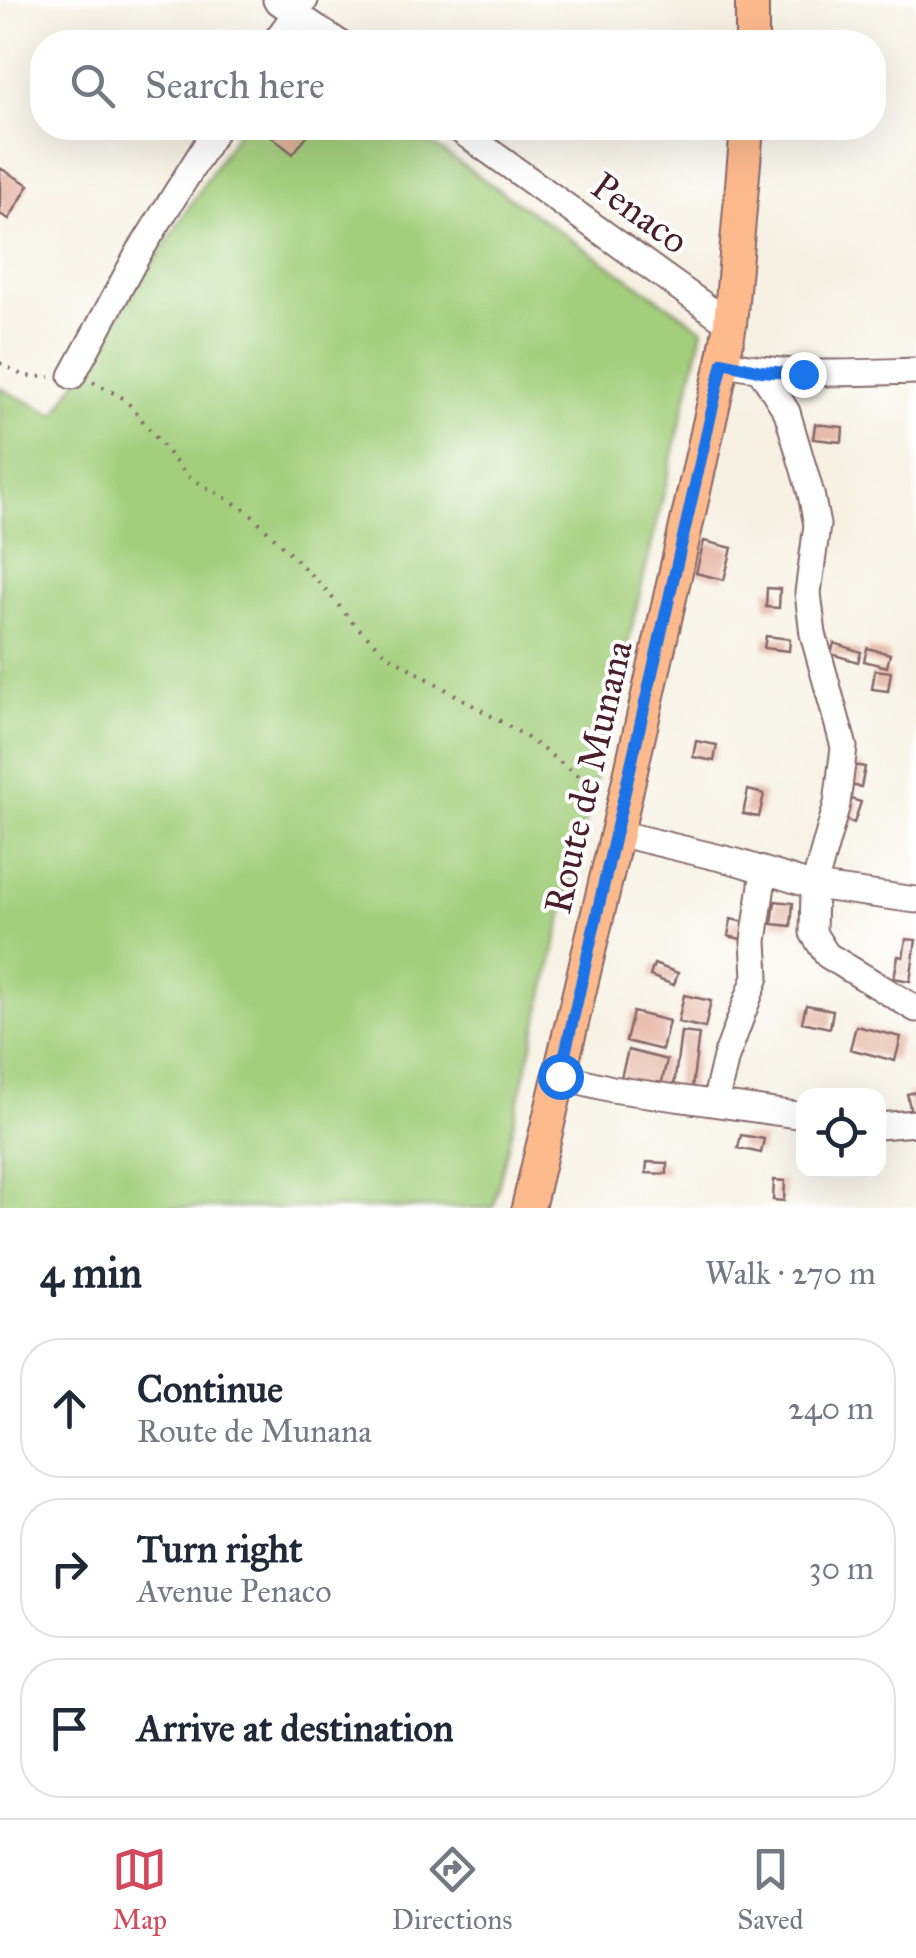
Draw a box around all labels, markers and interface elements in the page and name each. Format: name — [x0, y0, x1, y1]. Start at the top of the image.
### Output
search box — [30, 30, 886, 140]
icon: search — [65, 58, 120, 113]
text: Search here — [145, 62, 325, 108]
street label: Penaco — [582, 162, 698, 264]
route end — [781, 352, 827, 398]
street label: Route de Munana — [534, 635, 642, 918]
route start — [538, 1054, 584, 1100]
map controls — [796, 1088, 886, 1178]
button: locate — [796, 1088, 886, 1178]
text: 4 min — [40, 1247, 142, 1299]
text: Walk · 270 m — [705, 1254, 876, 1293]
text: Continue — [137, 1366, 283, 1412]
icon: ahead — [42, 1381, 97, 1436]
text: 240 m — [788, 1389, 874, 1428]
text: Route de Munana — [137, 1412, 372, 1451]
text: Turn right — [137, 1526, 303, 1572]
icon: right — [42, 1541, 97, 1596]
text: 30 m — [809, 1549, 874, 1588]
text: Avenue Penaco — [137, 1572, 332, 1611]
icon: arrive — [42, 1701, 97, 1756]
text: Arrive at destination — [137, 1705, 454, 1751]
tab: Map — [112, 1842, 167, 1937]
tab: Directions — [392, 1842, 513, 1937]
tab: Saved — [737, 1842, 804, 1937]

